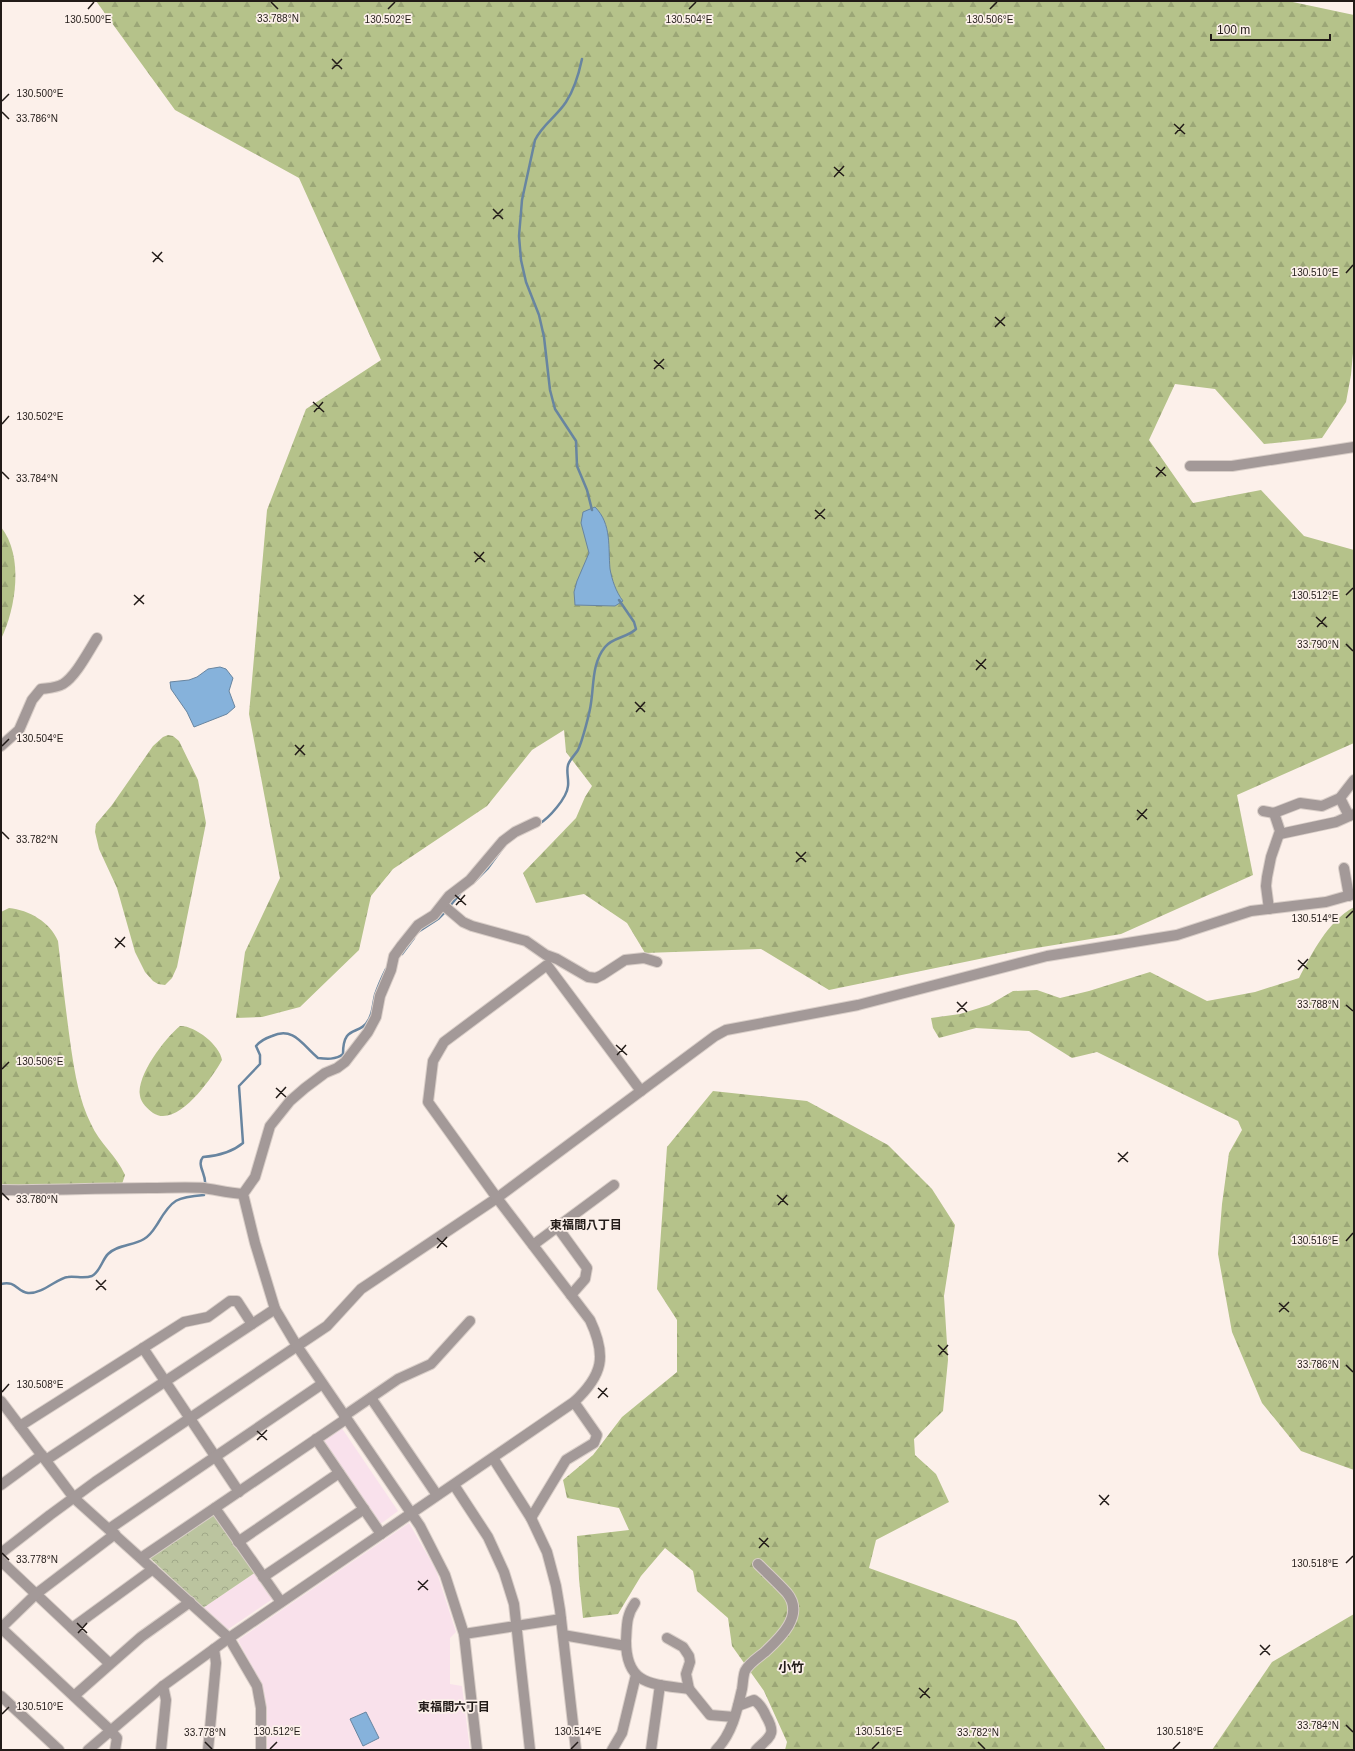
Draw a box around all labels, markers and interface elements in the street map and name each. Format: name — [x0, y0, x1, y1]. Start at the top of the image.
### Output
text: 33.788°N — [257, 13, 299, 24]
text: 130.500°E — [65, 14, 112, 25]
text: 130.502°E — [365, 14, 412, 25]
text: 130.504°E — [666, 14, 713, 25]
text: 130.506°E — [967, 14, 1014, 25]
scale bar — [1211, 16, 1330, 42]
text: 100 m — [1217, 23, 1250, 37]
text: 130.500°E — [17, 88, 64, 99]
text: 33.786°N — [16, 113, 58, 124]
text: 130.510°E — [1292, 267, 1339, 278]
text: 130.502°E — [17, 411, 64, 422]
text: 33.784°N — [16, 473, 58, 484]
text: 130.512°E — [1292, 590, 1339, 601]
text: 33.790°N — [1297, 639, 1339, 650]
text: 130.504°E — [17, 733, 64, 744]
text: 33.782°N — [16, 834, 58, 845]
text: 130.514°E — [1292, 913, 1339, 924]
text: 33.788°N — [1297, 999, 1339, 1010]
text: 130.506°E — [17, 1056, 64, 1067]
text: 33.780°N — [16, 1194, 58, 1205]
district label: 東福間八丁目 — [550, 1218, 622, 1232]
text: 130.516°E — [1292, 1235, 1339, 1246]
text: 33.786°N — [1297, 1359, 1339, 1370]
text: 130.508°E — [17, 1379, 64, 1390]
text: 33.778°N — [16, 1554, 58, 1565]
text: 130.518°E — [1292, 1558, 1339, 1569]
district label: 小竹 — [778, 1660, 804, 1675]
district label: 東福間六丁目 — [418, 1700, 490, 1714]
text: 130.510°E — [17, 1701, 64, 1712]
text: 33.784°N — [1297, 1720, 1339, 1731]
text: 130.512°E — [254, 1726, 301, 1737]
text: 130.514°E — [555, 1726, 602, 1737]
text: 130.516°E — [856, 1726, 903, 1737]
text: 130.518°E — [1157, 1726, 1204, 1737]
text: 33.778°N — [184, 1727, 226, 1738]
text: 33.782°N — [957, 1727, 999, 1738]

